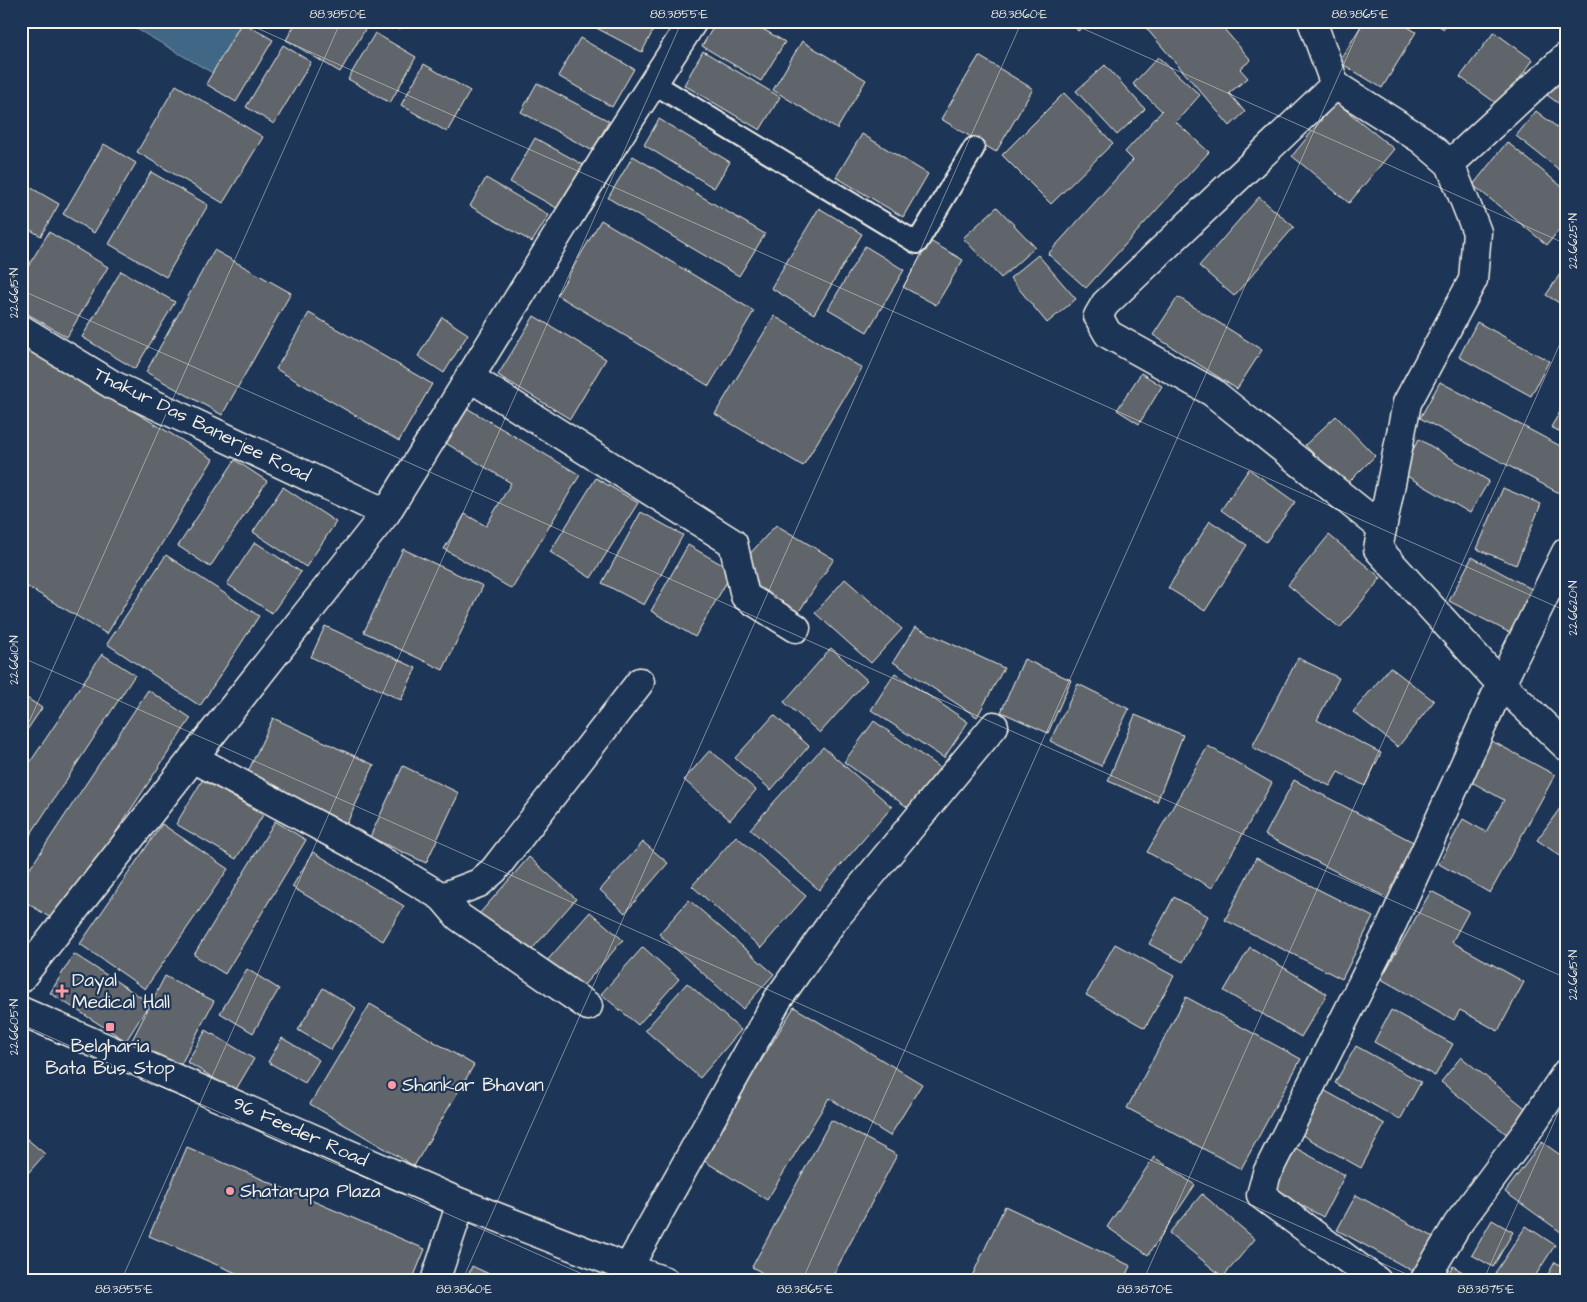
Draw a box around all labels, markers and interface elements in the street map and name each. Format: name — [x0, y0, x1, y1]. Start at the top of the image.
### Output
text: 88.3850°E — [310, 6, 366, 23]
text: 88.3855°E — [650, 6, 708, 23]
text: 88.3860°E — [991, 6, 1047, 23]
text: 88.3865°E — [1332, 6, 1388, 23]
text: 22.6625°N — [1565, 213, 1582, 269]
text: 22.6615°N — [6, 267, 23, 318]
street label: Thakur Das Banerjee Road — [89, 361, 315, 489]
text: 22.6620°N — [1565, 580, 1582, 636]
text: 22.6610°N — [6, 635, 23, 685]
text: 22.6615°N — [1565, 949, 1582, 1000]
place label: Dayal Medical Hall — [72, 967, 170, 1016]
marker: Dayal Medical Hall — [56, 985, 68, 997]
text: 22.6605°N — [6, 998, 23, 1055]
marker: Belgharia Bata Bus Stop — [104, 1021, 116, 1033]
place label: Belgharia Bata Bus Stop — [45, 1033, 175, 1082]
place label: Shankar Bhavan — [402, 1072, 544, 1099]
marker: Shankar Bhavan — [386, 1079, 398, 1091]
street label: 96 Feeder Road — [228, 1090, 372, 1174]
place label: Shatarupa Plaza — [240, 1178, 381, 1205]
marker: Shatarupa Plaza — [224, 1185, 236, 1197]
text: 88.3855°E — [95, 1281, 153, 1298]
text: 88.3860°E — [436, 1281, 492, 1298]
text: 88.3865°E — [777, 1281, 833, 1298]
text: 88.3870°E — [1117, 1281, 1173, 1298]
text: 88.3875°E — [1458, 1281, 1514, 1298]

